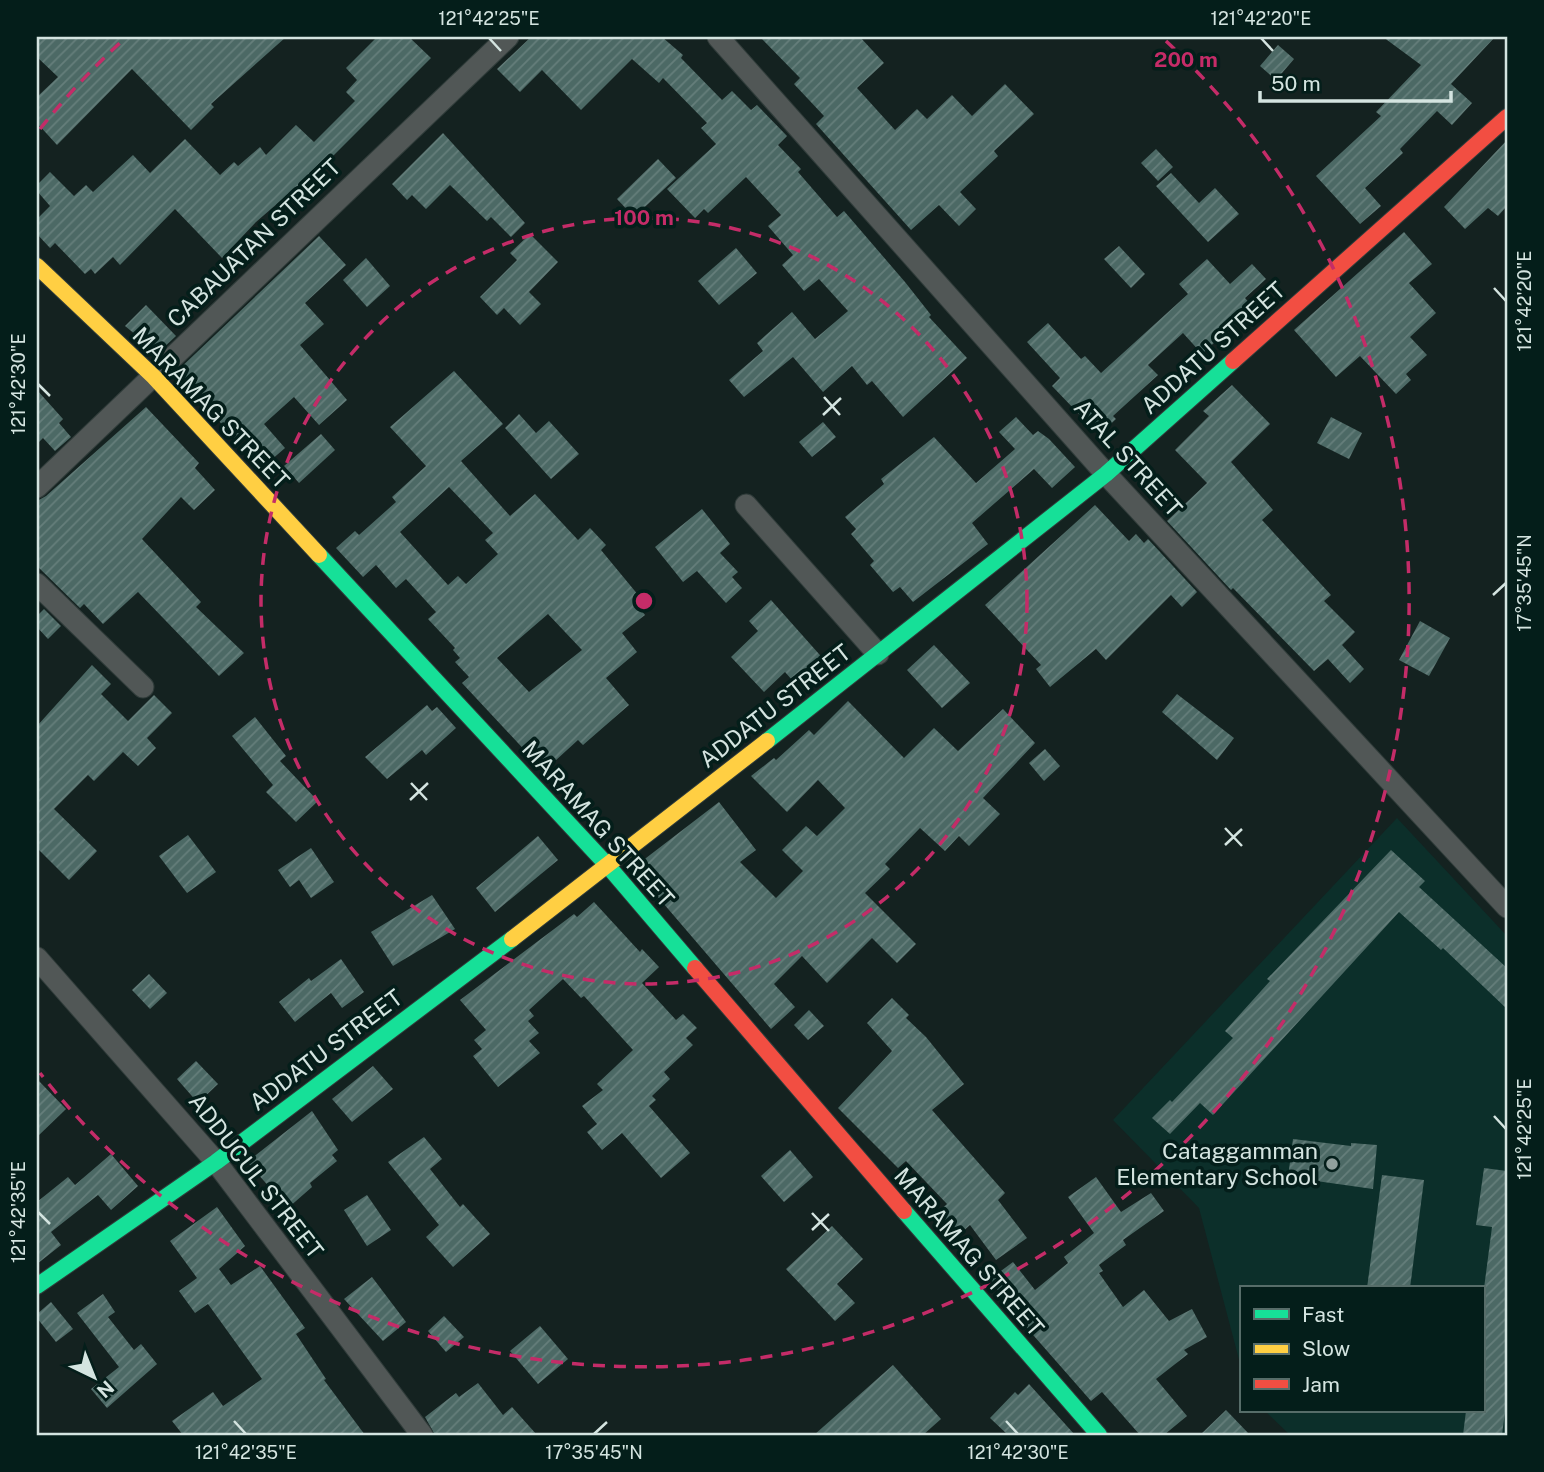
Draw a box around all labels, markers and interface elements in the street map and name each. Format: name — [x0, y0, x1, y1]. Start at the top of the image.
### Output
text: 121°42'25"E — [438, 8, 540, 29]
text: 121°42'20"E — [1211, 8, 1311, 29]
text: 200 m — [1154, 47, 1218, 72]
scale bar — [1260, 60, 1451, 104]
text: 50 m — [1271, 71, 1321, 96]
street label: CABAUATAN STREET — [162, 153, 346, 332]
text: 100 m — [614, 205, 674, 230]
text: 121°42'20"E — [1514, 251, 1535, 351]
street label: ADDATU STREET — [1135, 276, 1290, 419]
street label: MARAMAG STREET — [127, 321, 296, 494]
text: 121°42'30"E — [8, 333, 29, 435]
street label: ATAL STREET — [1069, 394, 1188, 522]
text: 17°35'45"N — [1514, 534, 1535, 632]
centre of rings — [632, 589, 656, 613]
street label: ADDATU STREET — [694, 638, 856, 773]
street label: MARAMAG STREET — [517, 735, 680, 912]
street label: ADDATU STREET — [244, 983, 408, 1116]
text: 121°42'25"E — [1514, 1078, 1535, 1180]
street label: ADDUCUL STREET — [184, 1088, 329, 1264]
place label: Cataggamman Elementary School — [1116, 1137, 1318, 1190]
marker: Cataggamman Elementary School — [1324, 1156, 1340, 1172]
text: 121°42'35"E — [8, 1161, 29, 1263]
street label: MARAMAG STREET — [889, 1162, 1050, 1342]
legend — [1240, 1286, 1484, 1412]
text: Fast — [1302, 1302, 1344, 1327]
text: Slow — [1302, 1336, 1350, 1361]
north arrow — [60, 1342, 130, 1412]
text: Jam — [1302, 1372, 1340, 1397]
text: N — [93, 1376, 119, 1403]
text: 121°42'35"E — [195, 1442, 297, 1463]
text: 17°35'45"N — [545, 1442, 643, 1463]
text: 121°42'30"E — [967, 1442, 1069, 1463]

